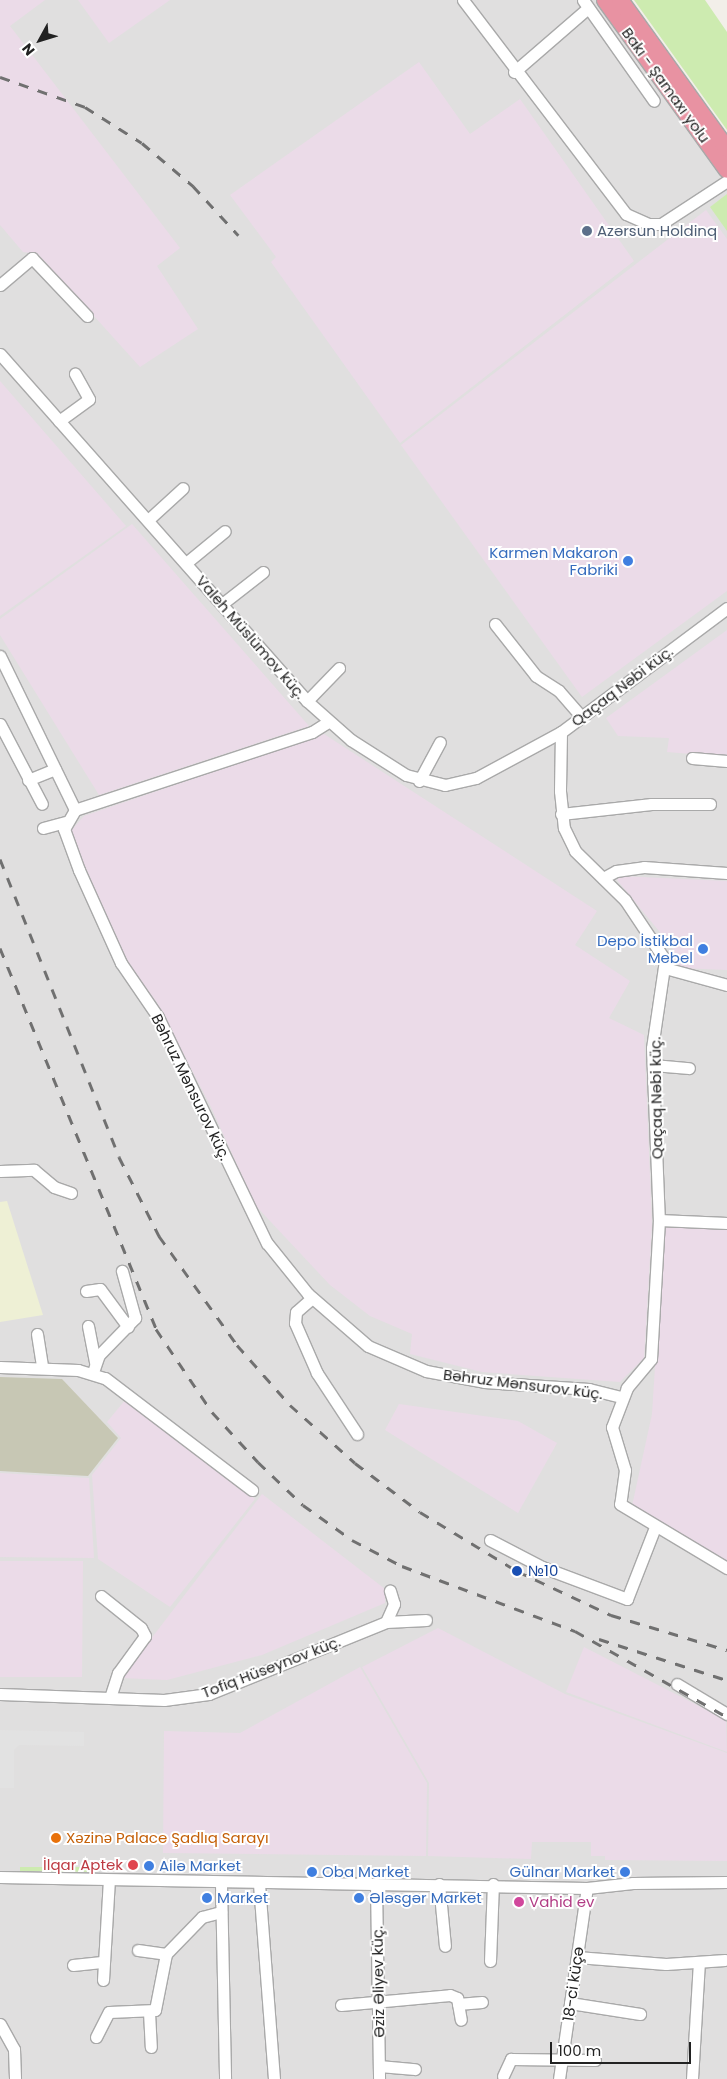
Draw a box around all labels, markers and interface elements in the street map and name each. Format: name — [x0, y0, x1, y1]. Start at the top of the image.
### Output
north arrow — [15, 15, 65, 65]
street label: Bakı - Şamaxı yolu — [618, 24, 714, 146]
text: N — [17, 39, 39, 60]
place label: Azərsun Holdinq — [597, 222, 717, 240]
marker: Azərsun Holdinq — [581, 225, 593, 237]
place label: Karmen Makaron Fabriki — [489, 543, 618, 578]
marker: Karmen Makaron Fabriki — [622, 555, 634, 567]
street label: Valeh Müslümov küç. — [193, 572, 309, 702]
street label: Qaçaq Nəbi küç. — [568, 642, 676, 730]
place label: Depo İstikbal Mebel — [597, 931, 693, 966]
marker: Depo İstikbal Mebel — [697, 943, 709, 955]
street label: Bəhruz Mənsurov küç. — [148, 1011, 234, 1163]
street label: Qaçaq Nəbi küç. — [646, 1037, 666, 1159]
street label: Bəhruz Mənsurov küç. — [442, 1365, 604, 1403]
place label: №10 — [528, 1562, 558, 1580]
marker: №10 — [510, 1564, 524, 1578]
street label: Tofiq Hüseynov küç. — [199, 1632, 343, 1702]
place label: Xәzinә Palace Şadlıq Sarayı — [66, 1829, 269, 1847]
marker: Xәzinә Palace Şadlıq Sarayı — [50, 1832, 62, 1844]
place label: İlqar Aptek — [43, 1856, 123, 1874]
place label: Ailə Market — [159, 1857, 241, 1875]
marker: İlqar Aptek — [127, 1859, 139, 1871]
marker: Ailə Market — [143, 1860, 155, 1872]
place label: Oba Market — [322, 1863, 409, 1881]
place label: Gülnar Market — [510, 1863, 615, 1881]
marker: Oba Market — [306, 1866, 318, 1878]
marker: Gülnar Market — [619, 1866, 631, 1878]
place label: Market — [217, 1889, 268, 1907]
place label: Ələsgər Market — [369, 1889, 482, 1907]
marker: Market — [201, 1892, 213, 1904]
marker: Ələsgər Market — [353, 1892, 365, 1904]
place label: Vahid ev — [529, 1893, 594, 1911]
marker: Vahid ev — [513, 1896, 525, 1908]
street label: Əziz Əliyev küç. — [368, 1926, 388, 2038]
street label: 18-ci küçə — [559, 1946, 587, 2022]
scale bar — [552, 2032, 693, 2064]
text: 100 m — [558, 2040, 601, 2061]

